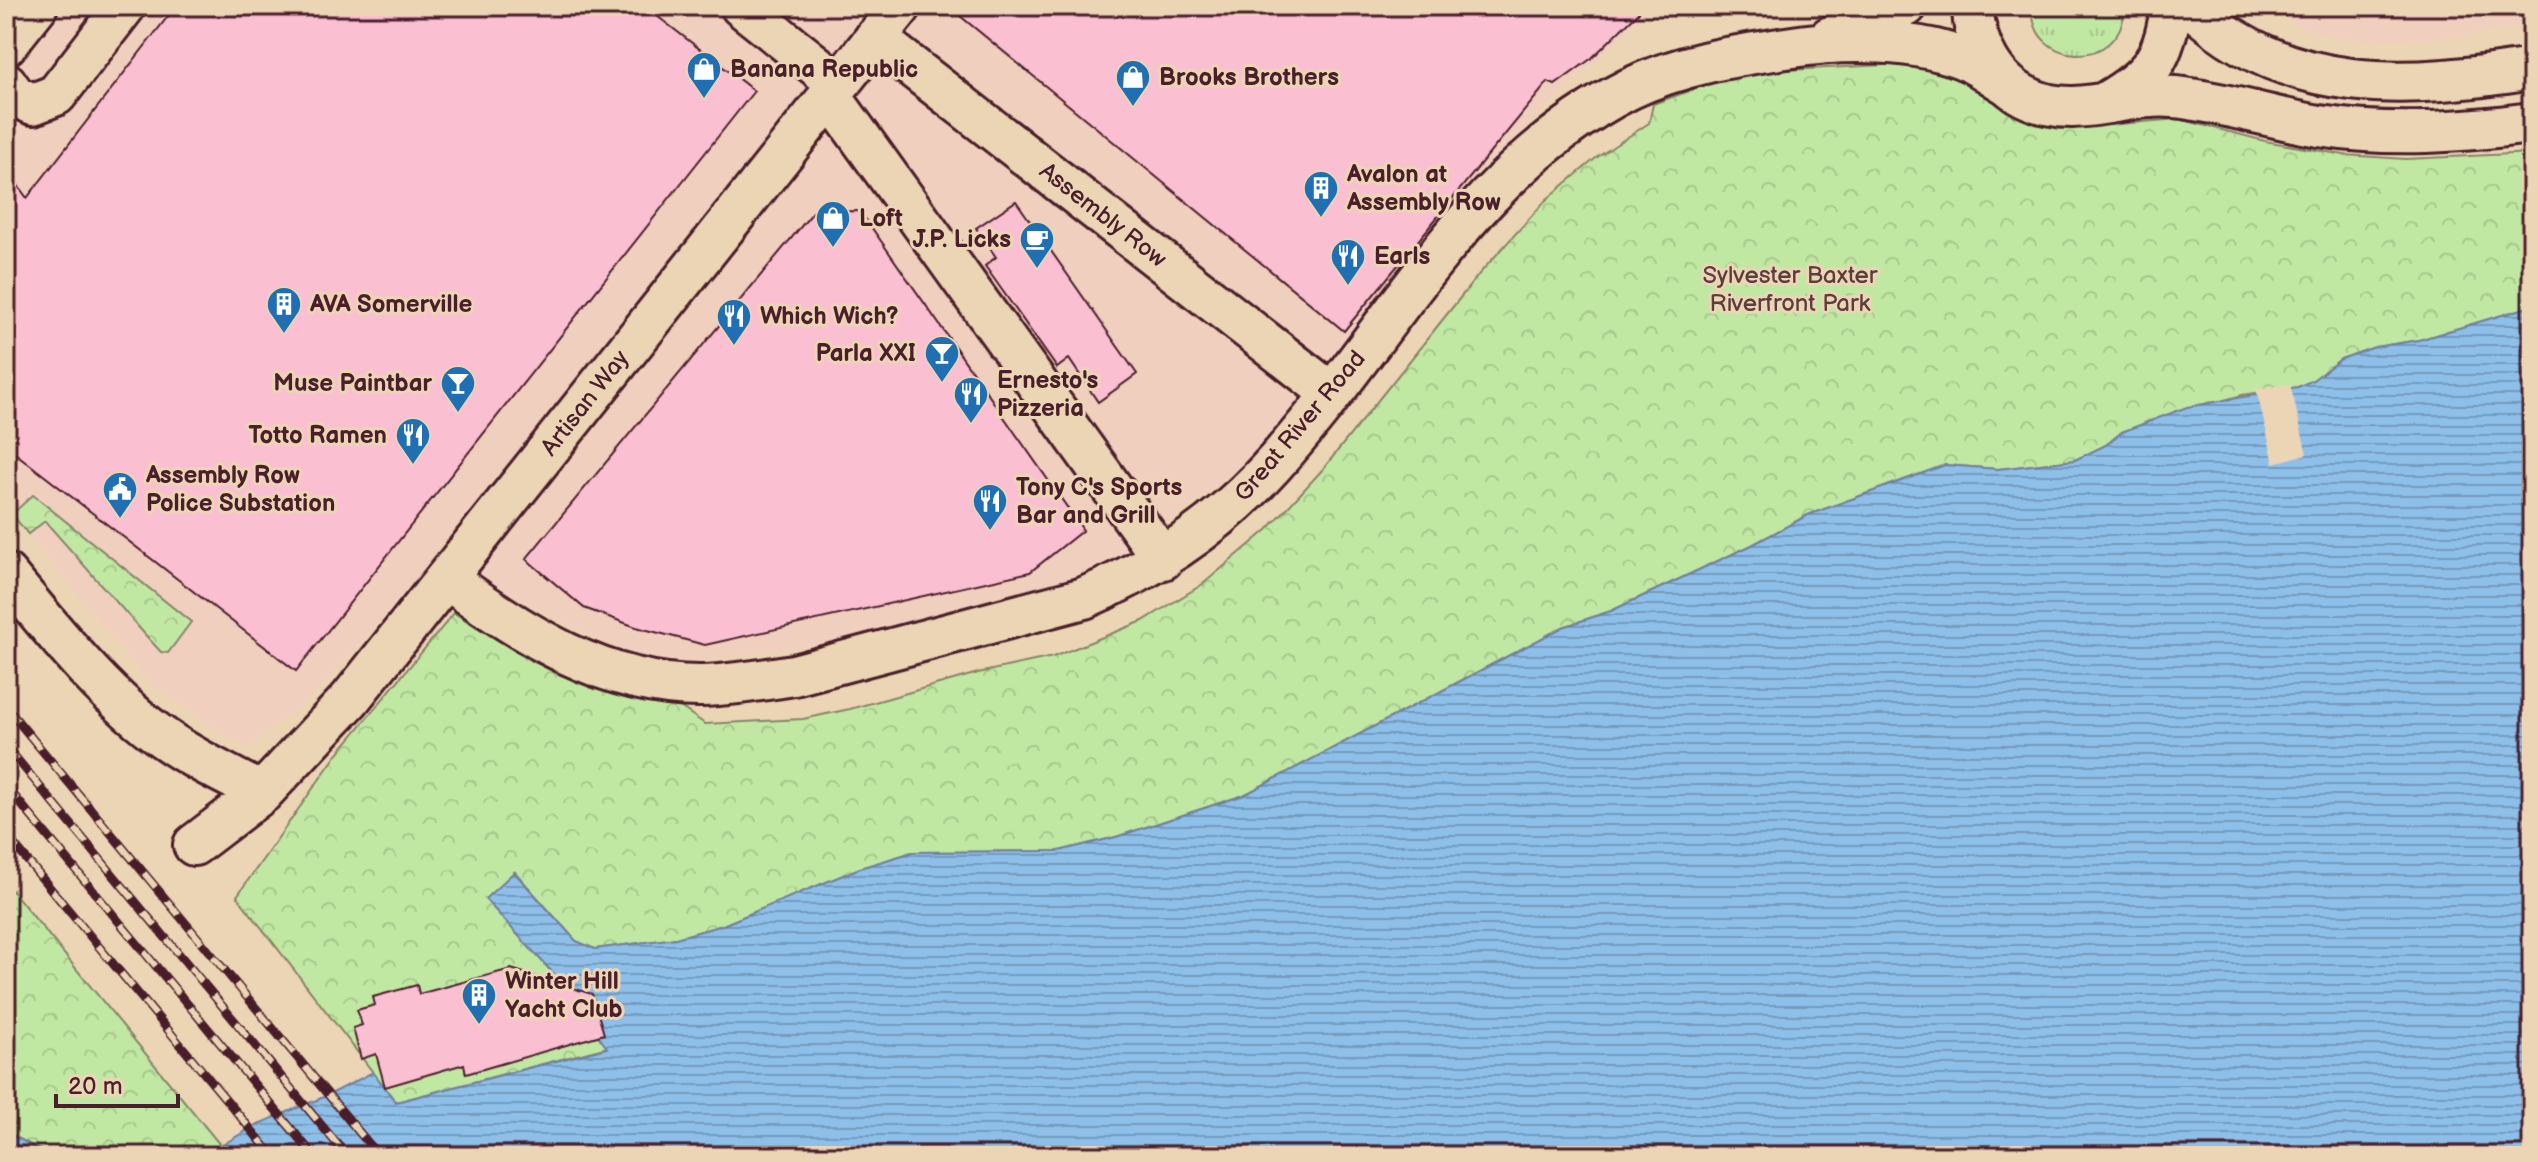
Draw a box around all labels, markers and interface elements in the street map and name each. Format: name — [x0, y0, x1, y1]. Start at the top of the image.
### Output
shop icon: Banana Republic — [685, 50, 723, 100]
place label: Banana Republic — [730, 55, 918, 84]
shop icon: Brooks Brothers — [1114, 58, 1152, 108]
place label: Brooks Brothers — [1159, 63, 1339, 92]
street label: Assembly Row — [1034, 156, 1172, 274]
place label: Avalon at Assembly Row — [1346, 160, 1501, 217]
building icon: Avalon at Assembly Row — [1302, 169, 1340, 219]
shop icon: Loft — [814, 199, 852, 249]
place label: Loft — [859, 204, 903, 233]
cafe icon: J.P. Licks — [1018, 220, 1056, 270]
place label: J.P. Licks — [912, 225, 1011, 254]
restaurant icon: Earls — [1329, 237, 1367, 287]
place label: Earls — [1374, 242, 1431, 271]
park label: Sylvester Baxter Riverfront Park — [1703, 261, 1878, 318]
building icon: AVA Somerville — [265, 285, 303, 335]
place label: AVA Somerville — [309, 290, 473, 319]
restaurant icon: Which Wich? — [715, 297, 753, 347]
place label: Which Wich? — [760, 302, 898, 331]
bar icon: Parla XXI — [923, 334, 961, 384]
place label: Parla XXI — [816, 339, 916, 368]
street label: Artisan Way — [535, 344, 635, 462]
street label: Great River Road — [1228, 345, 1372, 507]
bar icon: Muse Paintbar — [439, 364, 477, 414]
place label: Ernesto's Pizzeria — [997, 366, 1098, 423]
place label: Muse Paintbar — [273, 369, 432, 398]
restaurant icon: Ernesto's Pizzeria — [952, 375, 990, 425]
restaurant icon: Totto Ramen — [394, 416, 432, 466]
place label: Totto Ramen — [249, 421, 387, 450]
place label: Assembly Row Police Substation — [145, 461, 335, 518]
public building icon: Assembly Row Police Substation — [101, 470, 139, 520]
place label: Tony C's Sports Bar and Grill — [1016, 473, 1183, 530]
restaurant icon: Tony C's Sports Bar and Grill — [971, 482, 1009, 532]
place label: Winter Hill Yacht Club — [505, 967, 623, 1024]
building icon: Winter Hill Yacht Club — [460, 976, 498, 1026]
scale bar — [56, 1058, 178, 1108]
text: 20 m — [68, 1072, 123, 1101]

